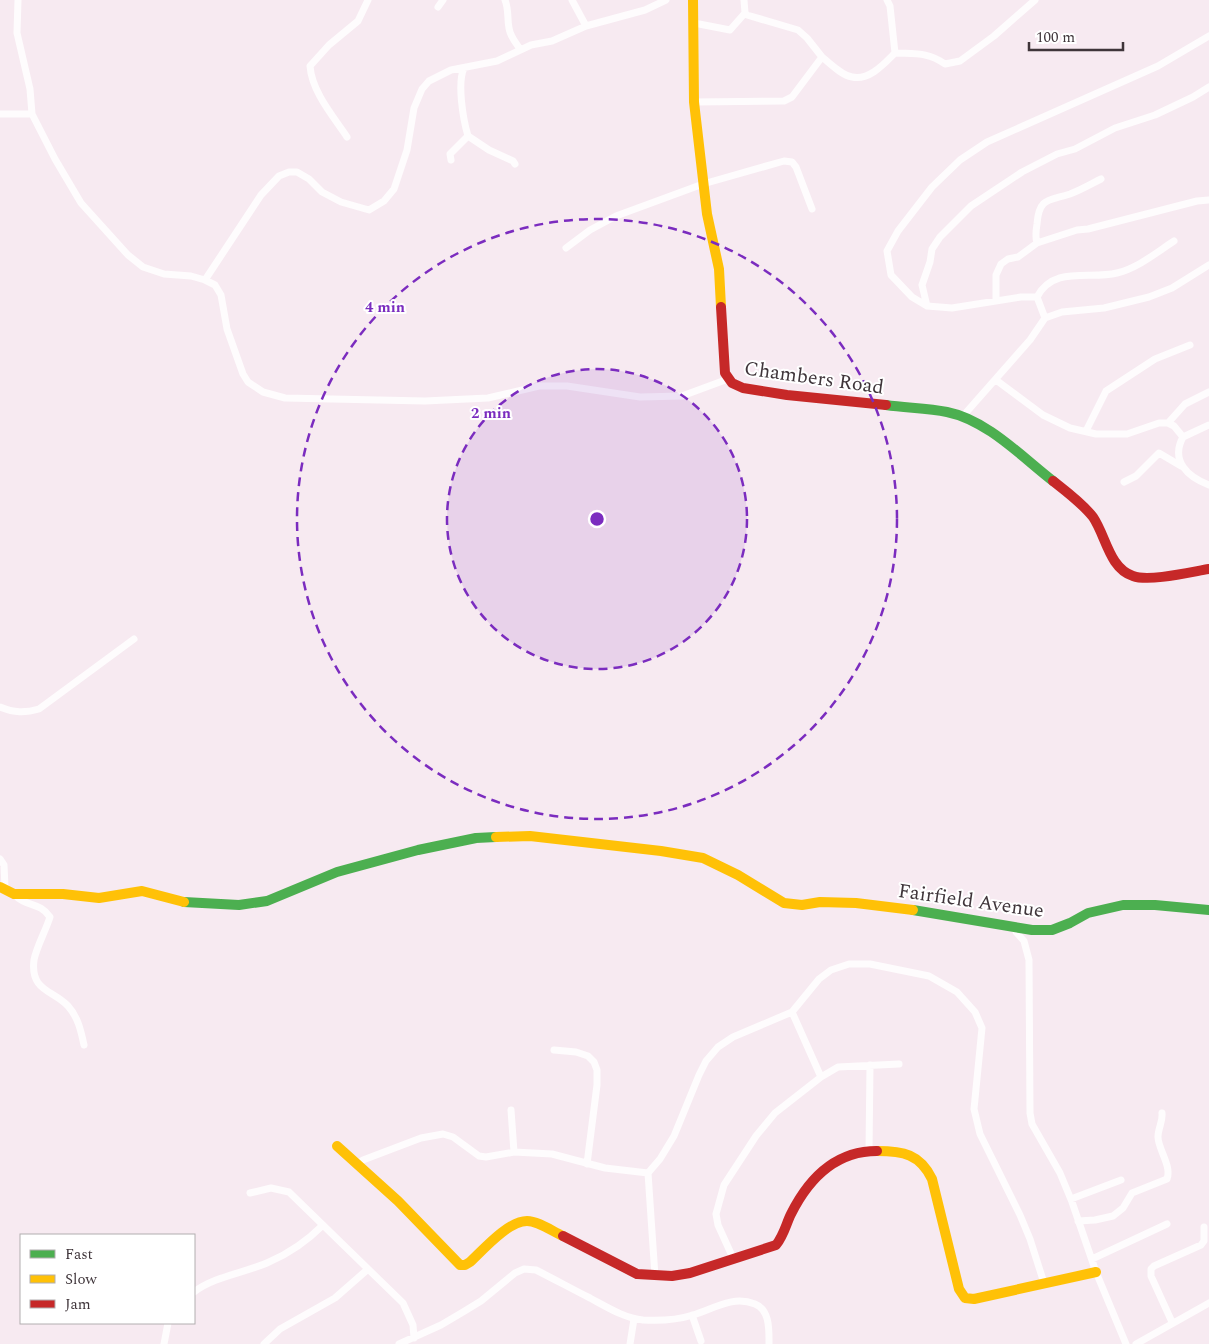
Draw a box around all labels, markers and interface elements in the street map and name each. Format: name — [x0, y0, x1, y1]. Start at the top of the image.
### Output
scale bar — [1029, 20, 1123, 52]
text: 100 m — [1036, 26, 1075, 49]
text: 4 min — [365, 296, 405, 319]
street label: Chambers Road — [742, 353, 886, 403]
text: 2 min — [471, 402, 511, 425]
centre of rings — [588, 510, 606, 528]
street label: Fairfield Avenue — [896, 876, 1046, 926]
legend — [20, 1234, 195, 1324]
text: Fast — [65, 1243, 93, 1266]
text: Slow — [65, 1268, 97, 1291]
text: Jam — [65, 1293, 91, 1316]

